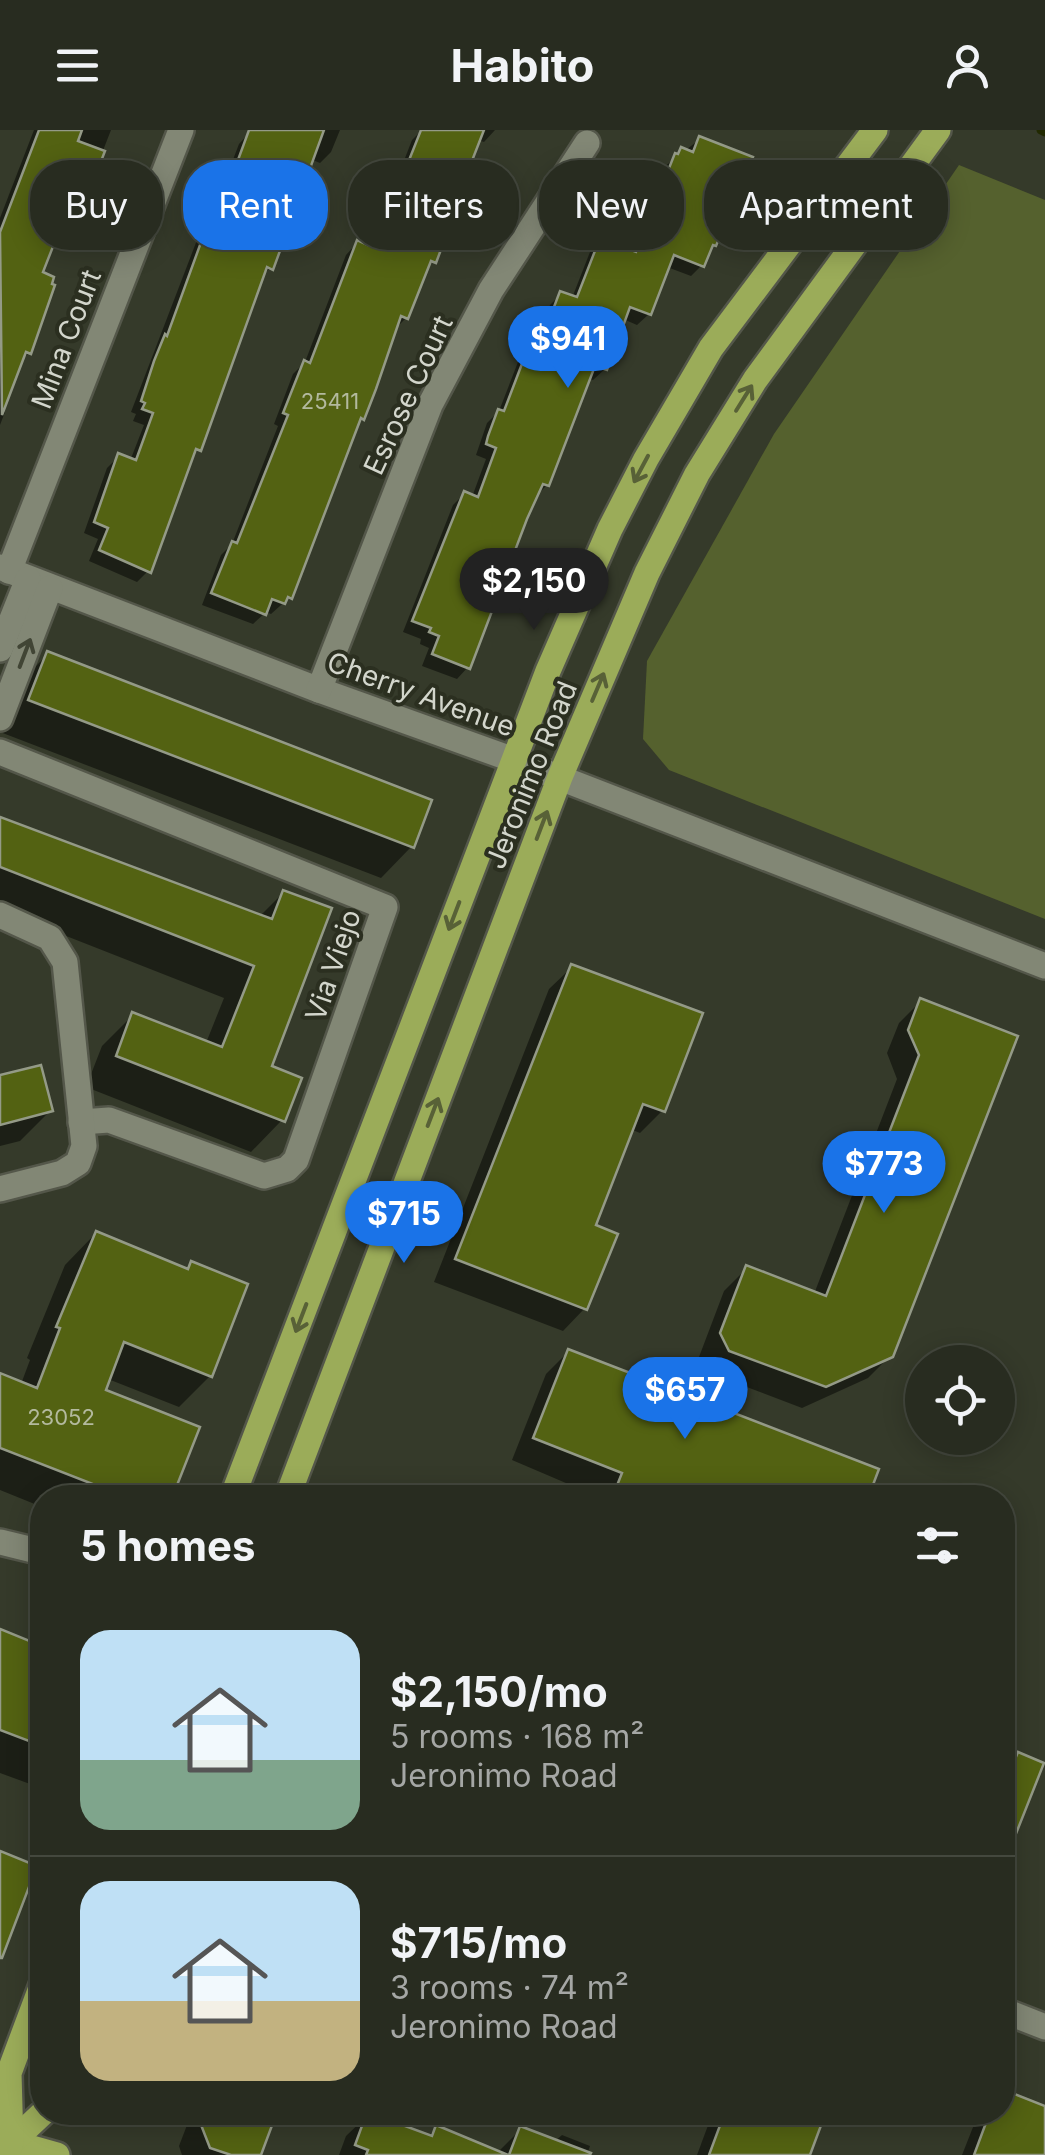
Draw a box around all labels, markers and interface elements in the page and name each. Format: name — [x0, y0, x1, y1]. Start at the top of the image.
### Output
icon: menu — [50, 38, 105, 93]
text: Habito — [451, 38, 594, 93]
icon: person — [940, 38, 995, 93]
chip: Buy — [30, 160, 163, 250]
chip: Rent — [183, 160, 328, 250]
chip: Filters — [348, 160, 519, 250]
chip: New — [539, 160, 684, 250]
chip: Apartment — [704, 160, 948, 250]
street label: Mina Court — [24, 265, 108, 413]
pin: $941 — [509, 306, 627, 391]
street label: Esrose Court — [356, 310, 460, 480]
text: $941 — [530, 319, 606, 358]
one-way arrow — [734, 384, 754, 413]
house number: 25411 — [301, 388, 359, 414]
one-way arrow — [631, 454, 650, 484]
pin: $2,150 — [453, 548, 615, 633]
text: $2,150 — [482, 561, 586, 600]
one-way arrow — [17, 638, 35, 669]
street label: Cherry Avenue — [323, 644, 519, 744]
one-way arrow — [590, 672, 608, 703]
street label: Jeronimo Road — [478, 676, 584, 874]
one-way arrow — [534, 810, 552, 841]
one-way arrow — [444, 900, 462, 931]
street label: Via Viejo — [298, 905, 368, 1025]
one-way arrow — [425, 1097, 443, 1128]
pin: $773 — [825, 1131, 943, 1216]
text: $773 — [845, 1144, 923, 1183]
pin: $715 — [345, 1181, 463, 1266]
text: $715 — [367, 1194, 441, 1233]
one-way arrow — [291, 1301, 309, 1332]
map controls — [905, 1345, 1015, 1455]
button: locate — [905, 1345, 1015, 1455]
pin: $657 — [626, 1357, 744, 1442]
text: $657 — [645, 1370, 725, 1409]
house number: 23052 — [27, 1404, 95, 1430]
icon: filters — [910, 1518, 965, 1573]
text: 5 homes — [80, 1520, 256, 1571]
text: $2,150/mo — [390, 1666, 608, 1717]
icon: home — [160, 1670, 280, 1790]
text: 5 rooms · 168 m² — [390, 1717, 644, 1756]
text: Jeronimo Road — [390, 1756, 618, 1795]
text: $715/mo — [390, 1917, 567, 1968]
icon: home — [160, 1921, 280, 2041]
text: 3 rooms · 74 m² — [390, 1968, 629, 2007]
text: Jeronimo Road — [390, 2007, 618, 2046]

